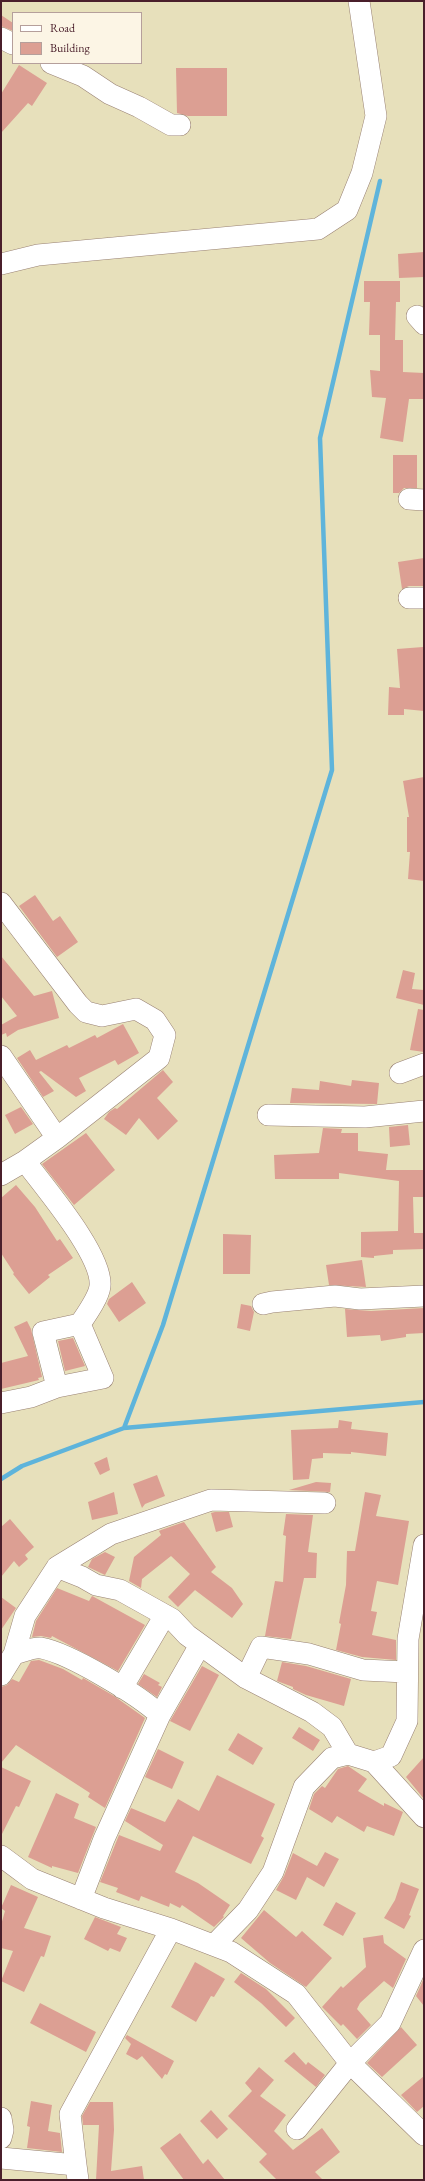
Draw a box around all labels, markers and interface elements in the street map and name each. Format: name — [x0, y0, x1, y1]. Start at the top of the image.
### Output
legend — [12, 12, 142, 64]
text: Road — [50, 20, 75, 36]
text: Building — [50, 40, 90, 56]

